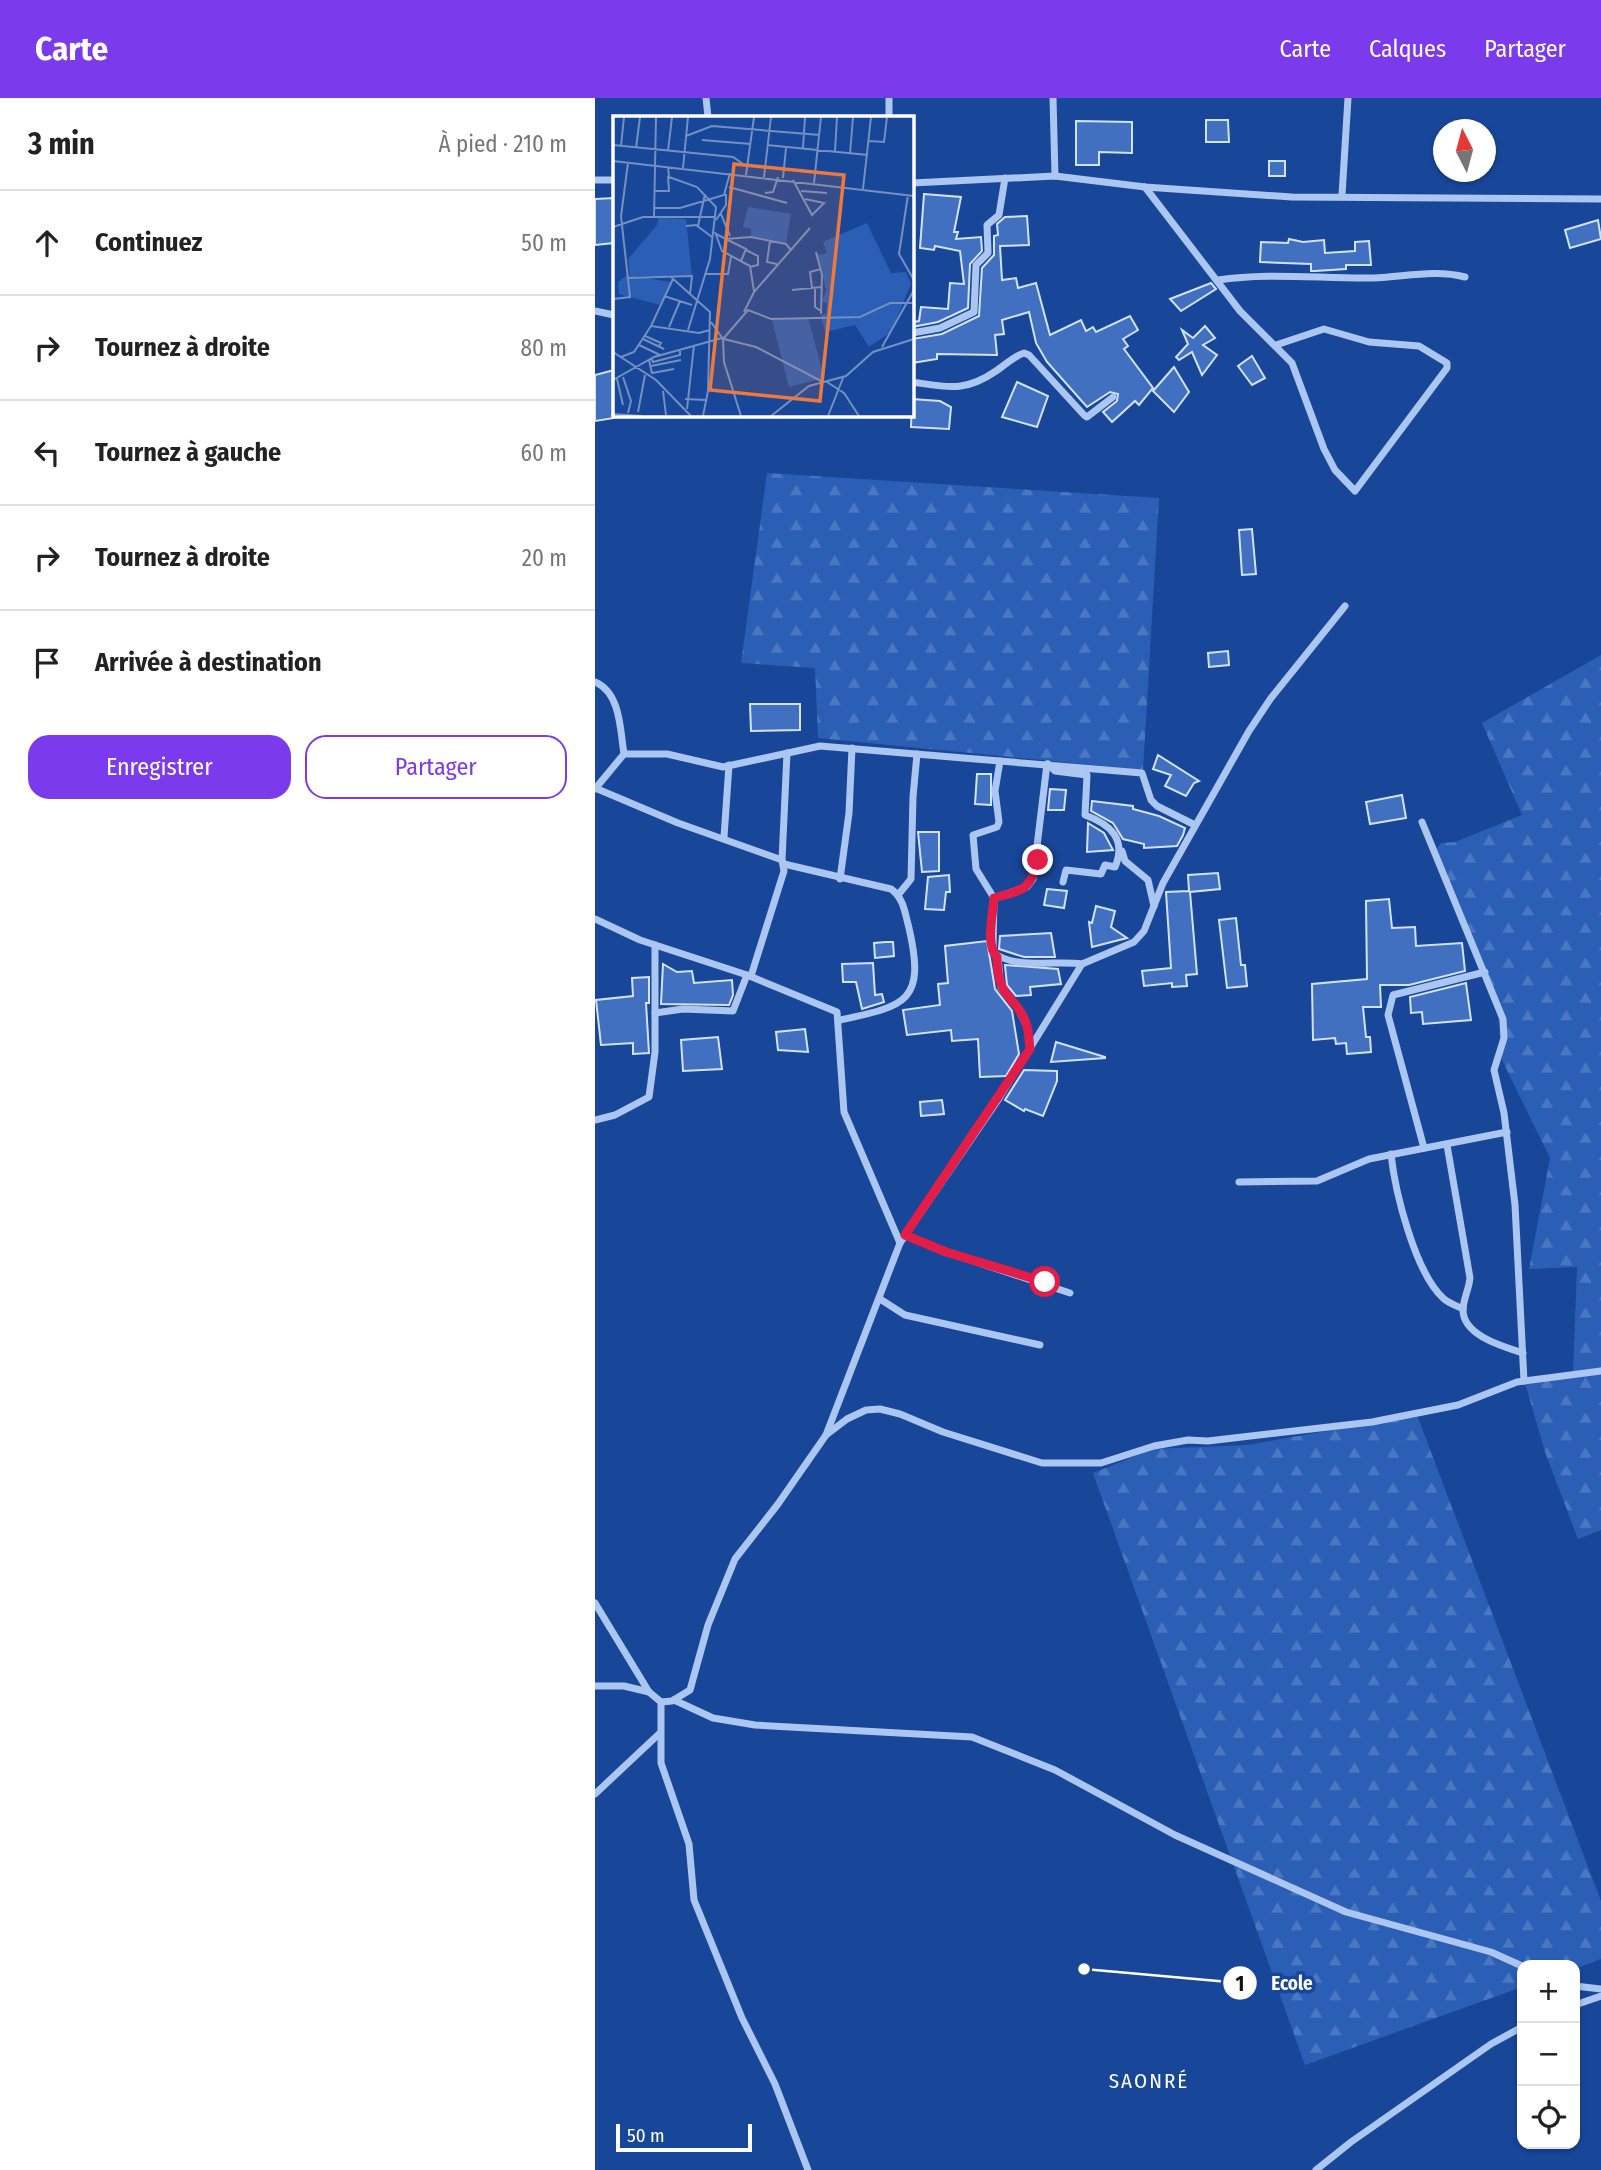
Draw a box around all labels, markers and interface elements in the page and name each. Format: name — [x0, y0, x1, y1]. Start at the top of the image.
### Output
text: Carte — [35, 29, 108, 69]
text: Carte — [1280, 35, 1331, 63]
text: Calques — [1369, 35, 1446, 63]
text: Partager — [1484, 35, 1566, 63]
inset map — [613, 116, 913, 416]
north arrow — [1433, 119, 1496, 182]
text: 3 min — [28, 126, 95, 162]
text: À pied · 210 m — [438, 130, 567, 158]
icon: ahead — [28, 224, 66, 262]
text: Continuez — [95, 227, 202, 258]
text: 50 m — [521, 229, 567, 257]
icon: right — [28, 329, 66, 367]
text: Tournez à droite — [95, 332, 270, 363]
text: 80 m — [520, 334, 567, 362]
icon: left — [28, 434, 66, 472]
text: Tournez à gauche — [95, 437, 281, 468]
text: 60 m — [521, 439, 567, 467]
icon: right — [28, 539, 66, 577]
text: Tournez à droite — [95, 542, 270, 573]
text: 20 m — [522, 544, 567, 572]
icon: arrive — [28, 644, 66, 682]
text: Arrivée à destination — [95, 647, 322, 678]
button: Enregistrer — [28, 735, 291, 799]
button: Partager — [305, 735, 567, 799]
route end — [1022, 844, 1053, 875]
route start — [1029, 1266, 1060, 1297]
map controls — [1517, 1960, 1580, 2149]
button: + — [1517, 1960, 1580, 2023]
callout: Ecole — [1222, 1963, 1327, 2003]
text: 1 — [1236, 1971, 1244, 1997]
text: Ecole — [1271, 1972, 1313, 1995]
button: − — [1517, 2023, 1580, 2086]
district label: SAONRÉ — [1109, 2068, 1189, 2094]
button: locate — [1517, 2086, 1580, 2149]
scale bar — [616, 2121, 753, 2153]
text: 50 m — [627, 2124, 665, 2147]

